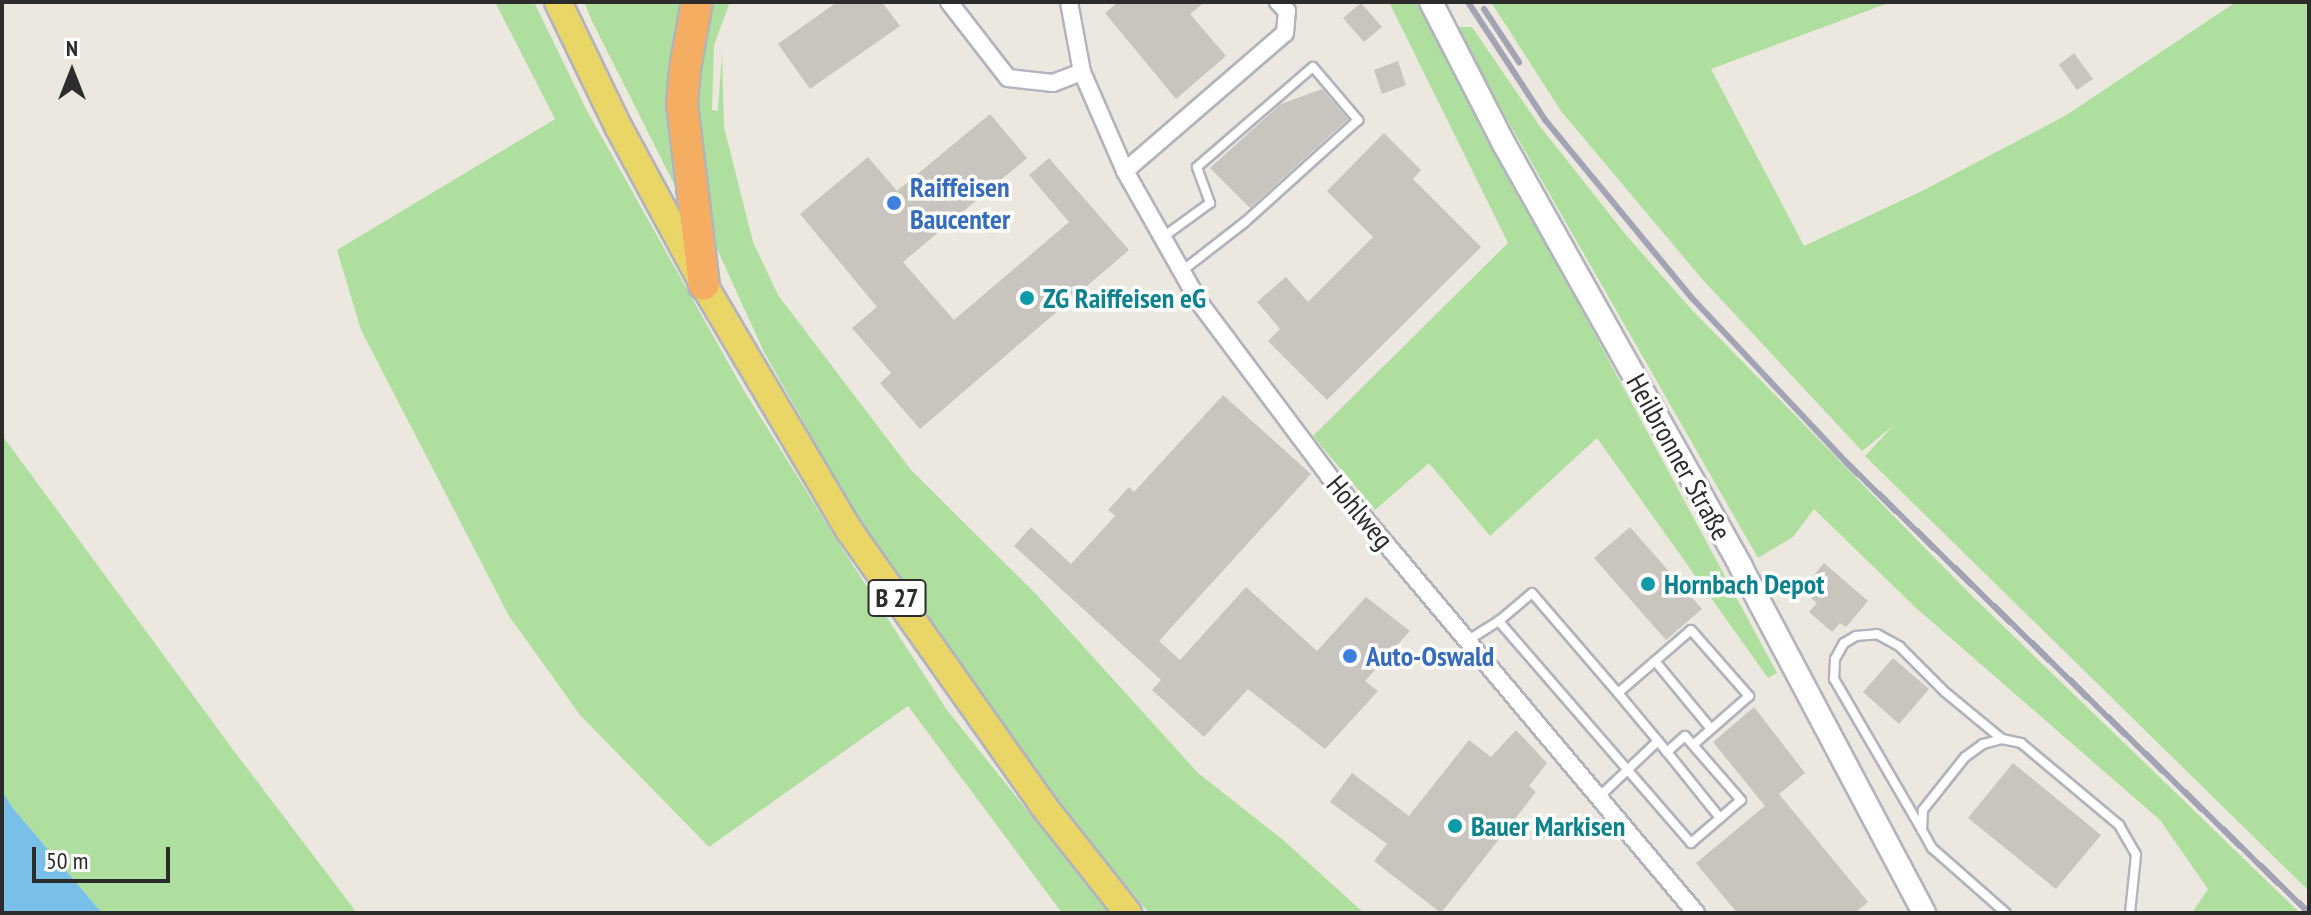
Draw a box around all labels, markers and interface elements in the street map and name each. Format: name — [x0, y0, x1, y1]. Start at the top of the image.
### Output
north arrow — [32, 32, 112, 112]
text: N — [66, 34, 78, 62]
place label: Raiffeisen Baucenter — [910, 170, 1010, 236]
marker: Raiffeisen Baucenter — [885, 194, 903, 212]
place label: ZG Raiffeisen eG — [1043, 281, 1206, 315]
marker: ZG Raiffeisen eG — [1018, 289, 1036, 307]
street label: Heilbronner Straße — [1620, 368, 1738, 546]
street label: Hohlweg — [1320, 468, 1400, 556]
place label: Hornbach Depot — [1664, 567, 1824, 601]
marker: Hornbach Depot — [1639, 575, 1657, 593]
road number: B 27 — [867, 576, 927, 620]
place label: Auto-Oswald — [1366, 639, 1494, 673]
marker: Auto-Oswald — [1341, 647, 1359, 665]
place label: Bauer Markisen — [1471, 809, 1625, 843]
marker: Bauer Markisen — [1446, 817, 1464, 835]
scale bar — [36, 831, 174, 881]
text: 50 m — [46, 845, 88, 876]

